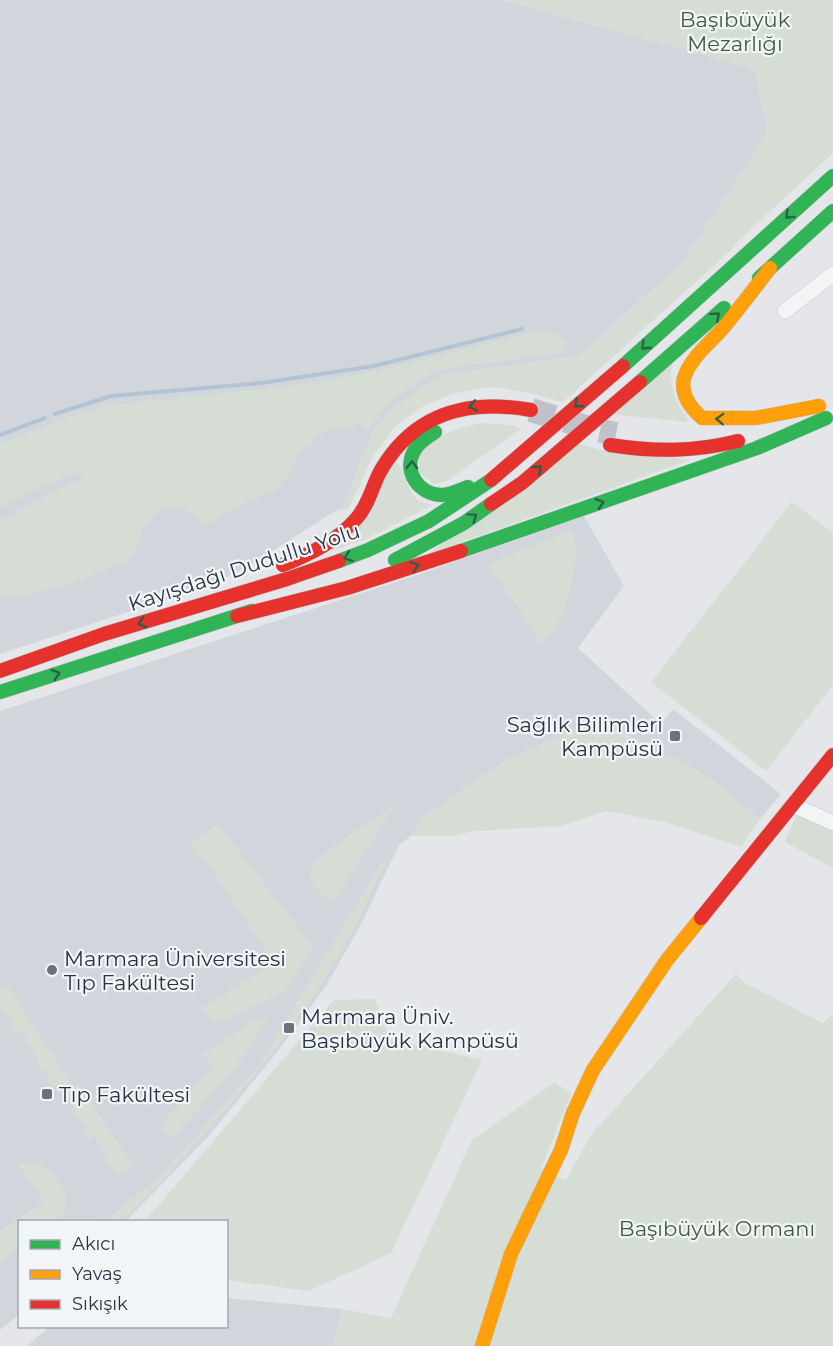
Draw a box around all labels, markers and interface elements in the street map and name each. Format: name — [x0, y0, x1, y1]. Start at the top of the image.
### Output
park label: Başıbüyük Mezarlığı — [680, 7, 791, 56]
one-way arrow — [785, 208, 796, 219]
one-way arrow — [709, 312, 720, 323]
one-way arrow — [641, 339, 651, 350]
one-way arrow — [574, 397, 585, 408]
one-way arrow — [469, 399, 479, 412]
one-way arrow — [715, 412, 724, 425]
one-way arrow — [406, 461, 418, 470]
one-way arrow — [531, 465, 542, 476]
one-way arrow — [594, 498, 605, 511]
one-way arrow — [466, 513, 477, 524]
street label: Kayışdağı Dudullu Yolu — [125, 518, 363, 616]
one-way arrow — [343, 550, 353, 563]
one-way arrow — [409, 561, 420, 573]
one-way arrow — [137, 616, 148, 628]
one-way arrow — [50, 669, 61, 681]
place label: Sağlık Bilimleri Kampüsü — [507, 712, 663, 761]
marker: Sağlık Bilimleri Kampüsü — [668, 729, 682, 743]
place label: Marmara Üniversitesi Tıp Fakültesi — [64, 946, 286, 995]
marker: Marmara Üniversitesi Tıp Fakültesi — [45, 963, 59, 977]
place label: Marmara Üniv. Başıbüyük Kampüsü — [301, 1004, 519, 1053]
marker: Marmara Üniv. Başıbüyük Kampüsü — [282, 1021, 296, 1035]
place label: Tıp Fakültesi — [59, 1082, 190, 1107]
marker: Tıp Fakültesi — [40, 1087, 54, 1101]
park label: Başıbüyük Ormanı — [619, 1216, 815, 1241]
legend — [18, 1220, 228, 1328]
text: Akıcı — [72, 1233, 115, 1255]
text: Yavaş — [72, 1263, 122, 1285]
text: Sıkışık — [72, 1293, 128, 1315]

